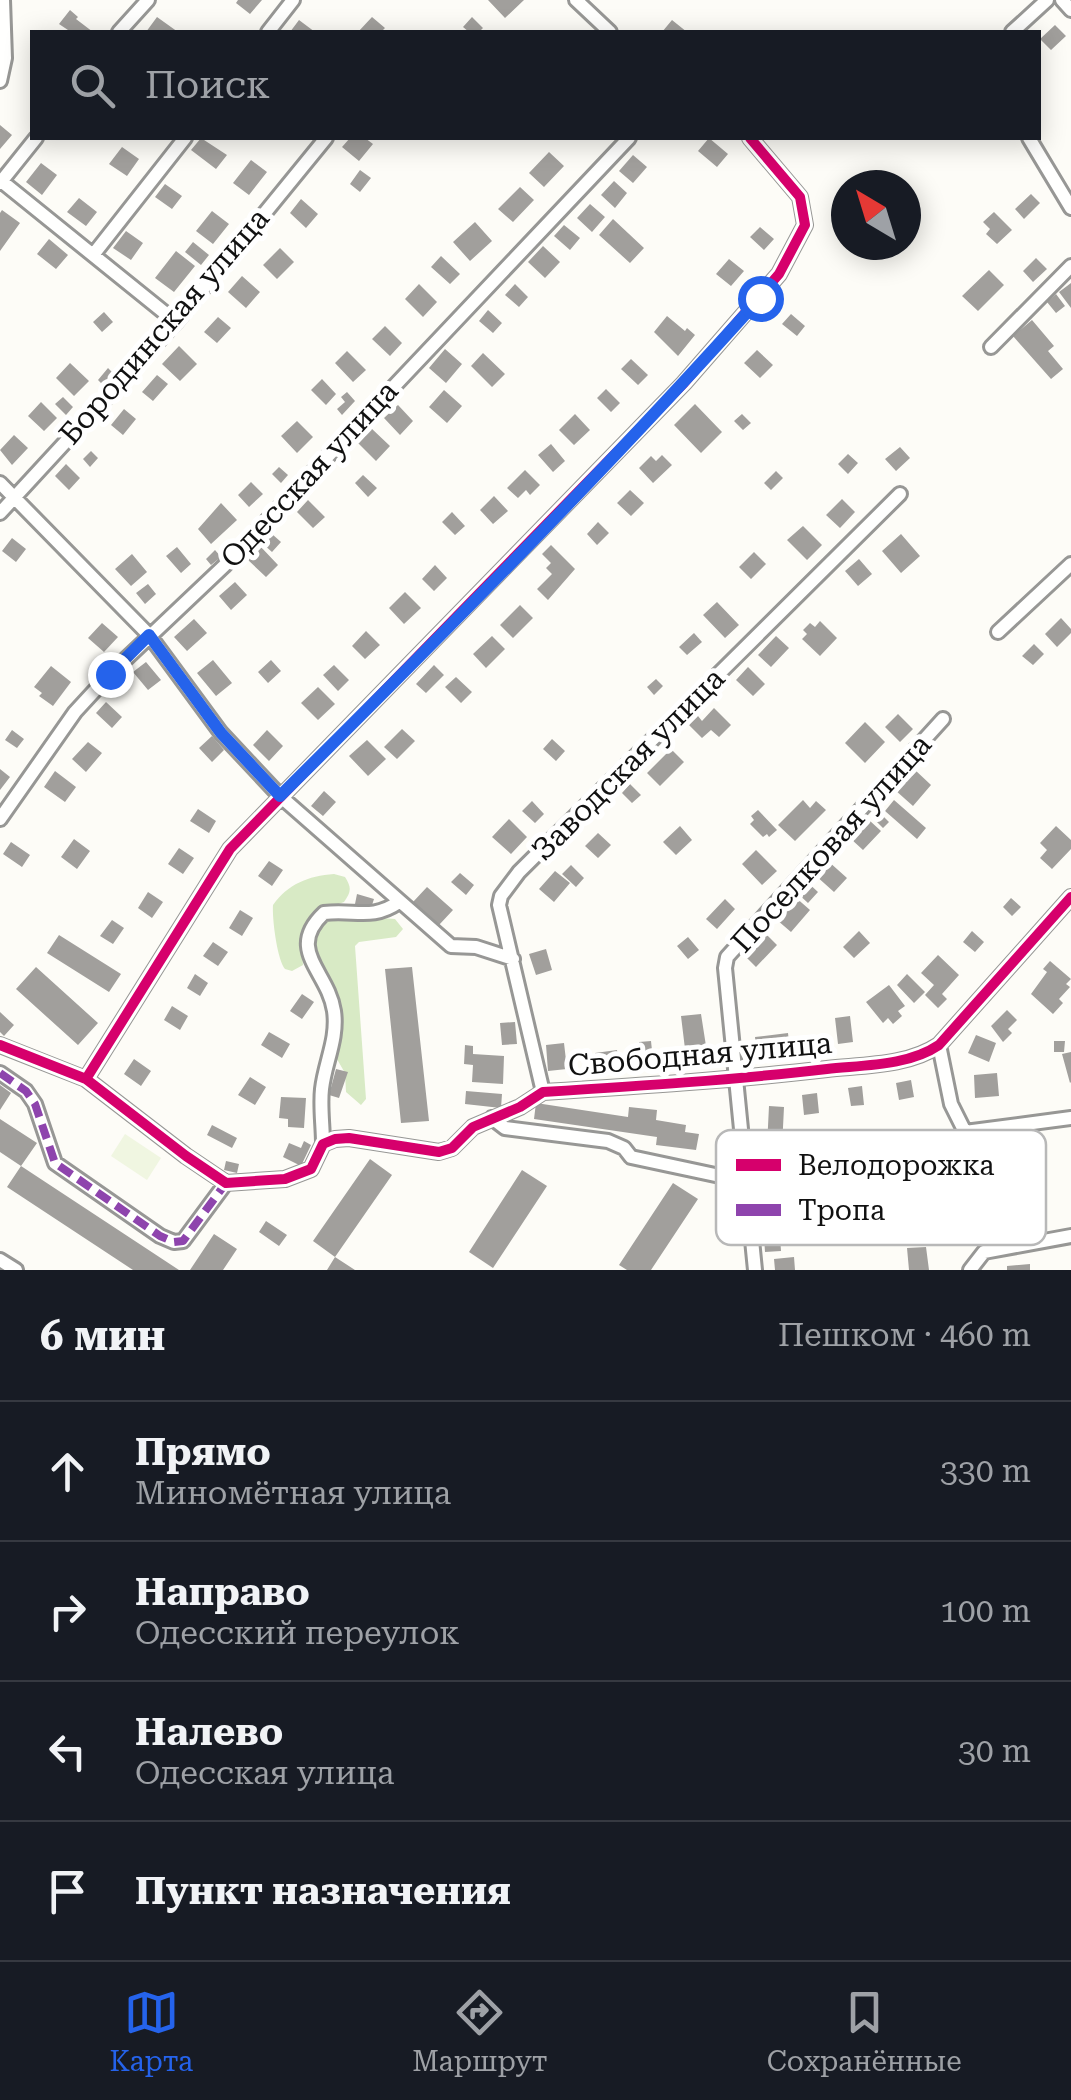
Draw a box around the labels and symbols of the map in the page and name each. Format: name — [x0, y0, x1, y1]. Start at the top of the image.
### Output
north arrow — [831, 170, 921, 260]
street label: Бородинская улица — [52, 201, 276, 451]
route start — [738, 276, 784, 322]
street label: Одесская улица — [213, 373, 405, 575]
route end — [88, 652, 134, 698]
street label: Заводская улица — [525, 661, 731, 867]
street label: Поселковая улица — [724, 727, 938, 959]
street label: Свободная улица — [567, 1025, 833, 1083]
legend — [716, 1130, 1046, 1245]
text: Велодорожка — [798, 1149, 994, 1182]
text: Тропа — [798, 1194, 885, 1227]

